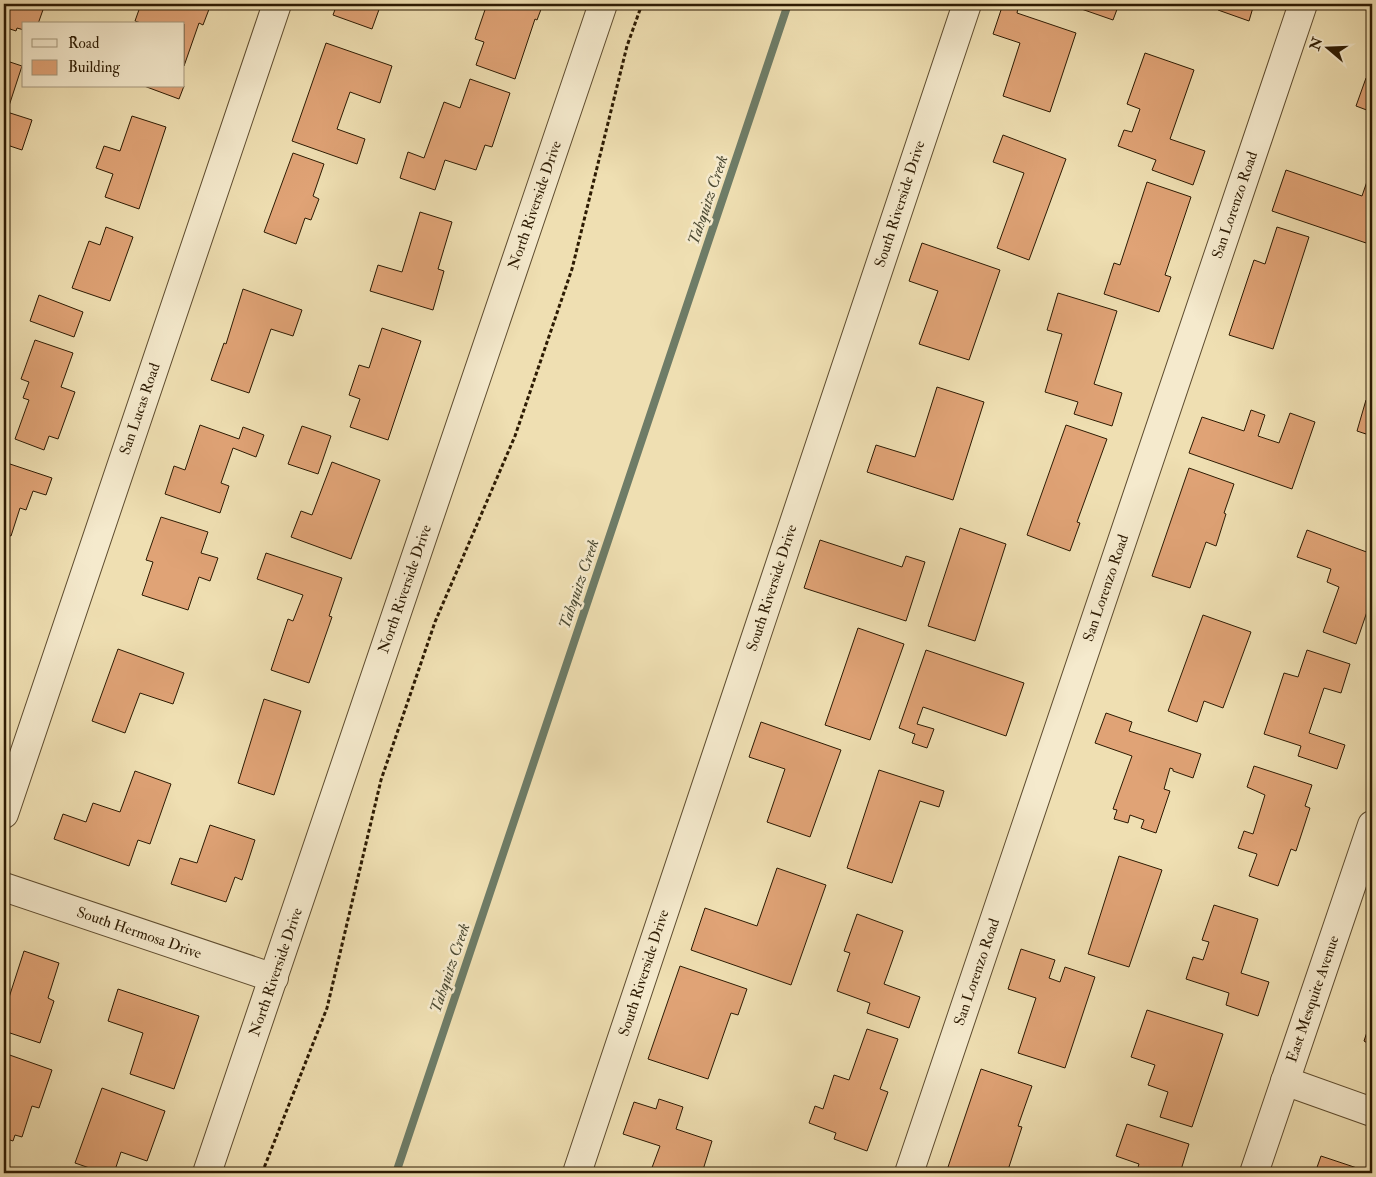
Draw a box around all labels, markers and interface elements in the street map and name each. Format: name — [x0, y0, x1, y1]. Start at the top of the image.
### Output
legend — [22, 22, 185, 88]
north arrow — [1304, 22, 1354, 72]
text: Road — [68, 34, 100, 53]
text: N — [1306, 35, 1326, 54]
text: Building — [68, 58, 120, 77]
street label: North Riverside Drive — [504, 138, 566, 272]
street label: South Riverside Drive — [871, 138, 929, 270]
street label: San Lorenzo Road — [1208, 148, 1262, 261]
water label: Tahquitz Creek — [683, 152, 733, 247]
street label: San Lucas Road — [115, 360, 165, 457]
street label: North Riverside Drive — [374, 522, 436, 656]
street label: South Riverside Drive — [743, 522, 801, 654]
street label: San Lorenzo Road — [1079, 531, 1133, 644]
water label: Tahquitz Creek — [554, 536, 604, 631]
street label: South Hermosa Drive — [74, 903, 204, 963]
street label: North Riverside Drive — [245, 905, 307, 1039]
street label: South Riverside Drive — [615, 907, 673, 1039]
street label: San Lorenzo Road — [950, 915, 1004, 1028]
water label: Tahquitz Creek — [425, 920, 475, 1015]
street label: East Mesquite Avenue — [1282, 933, 1344, 1065]

